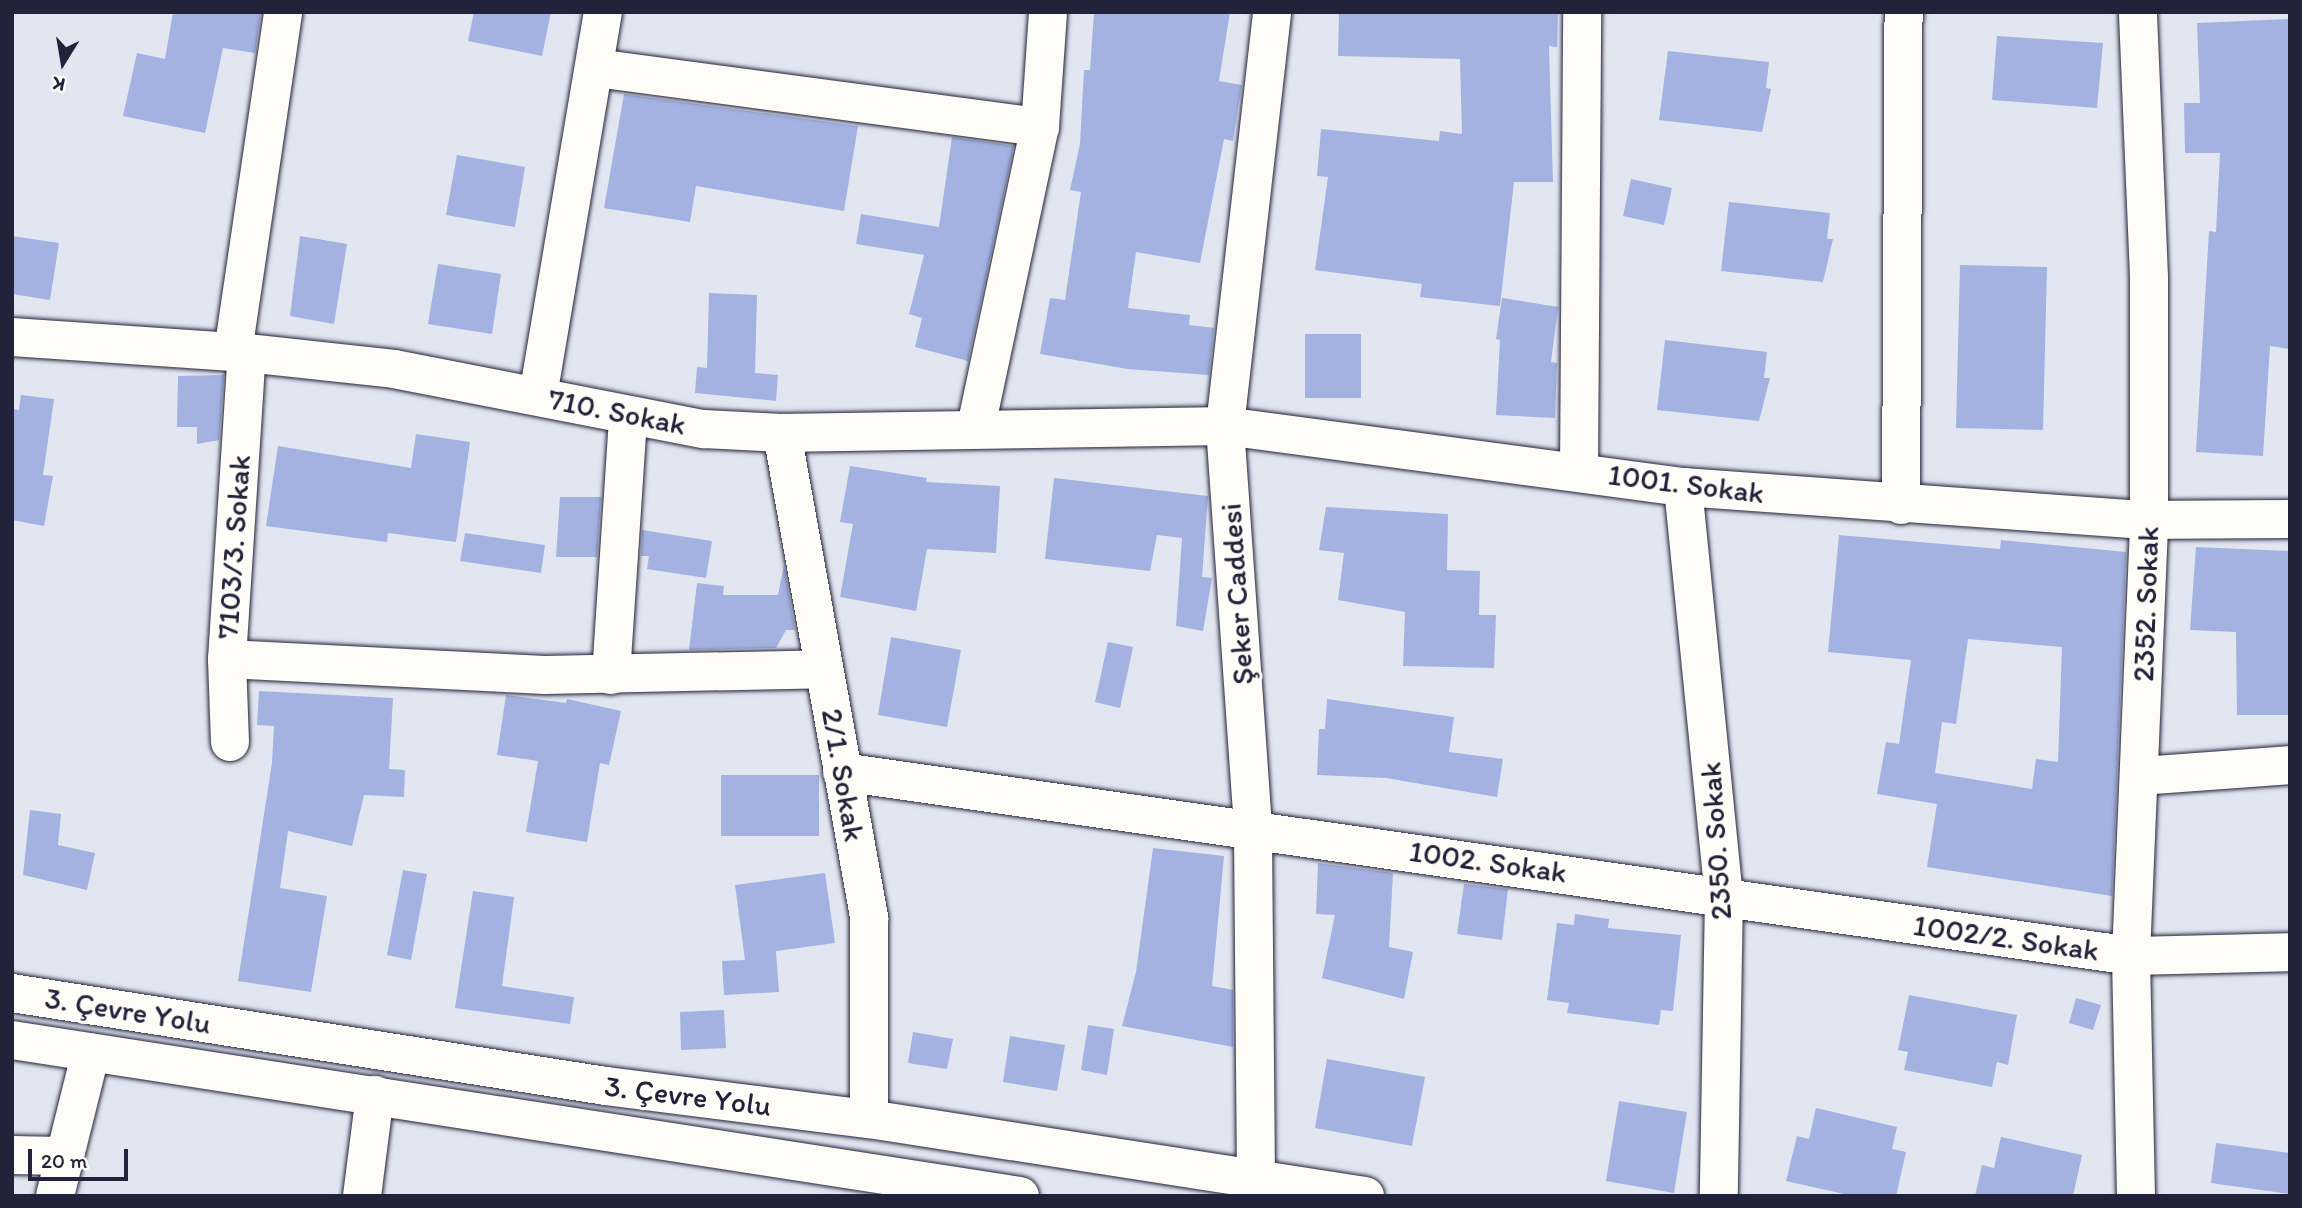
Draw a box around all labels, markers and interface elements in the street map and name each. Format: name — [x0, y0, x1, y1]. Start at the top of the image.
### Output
north arrow — [28, 28, 98, 98]
text: K — [51, 72, 67, 97]
street label: 710. Sokak — [545, 381, 689, 443]
street label: 7103/3. Sokak — [210, 454, 258, 640]
street label: 1001. Sokak — [1606, 457, 1766, 511]
street label: Şeker Caddesi — [1213, 502, 1261, 686]
street label: 2352. Sokak — [2125, 526, 2167, 682]
street label: 2/1. Sokak — [814, 706, 872, 844]
street label: 2350. Sokak — [1693, 761, 1739, 921]
street label: 1002. Sokak — [1407, 833, 1569, 891]
street label: 1002/2. Sokak — [1911, 907, 2101, 969]
street label: 3. Çevre Yolu — [43, 980, 213, 1042]
street label: 3. Çevre Yolu — [604, 1068, 772, 1124]
scale bar — [32, 1134, 131, 1178]
text: 20 m — [41, 1148, 87, 1173]

